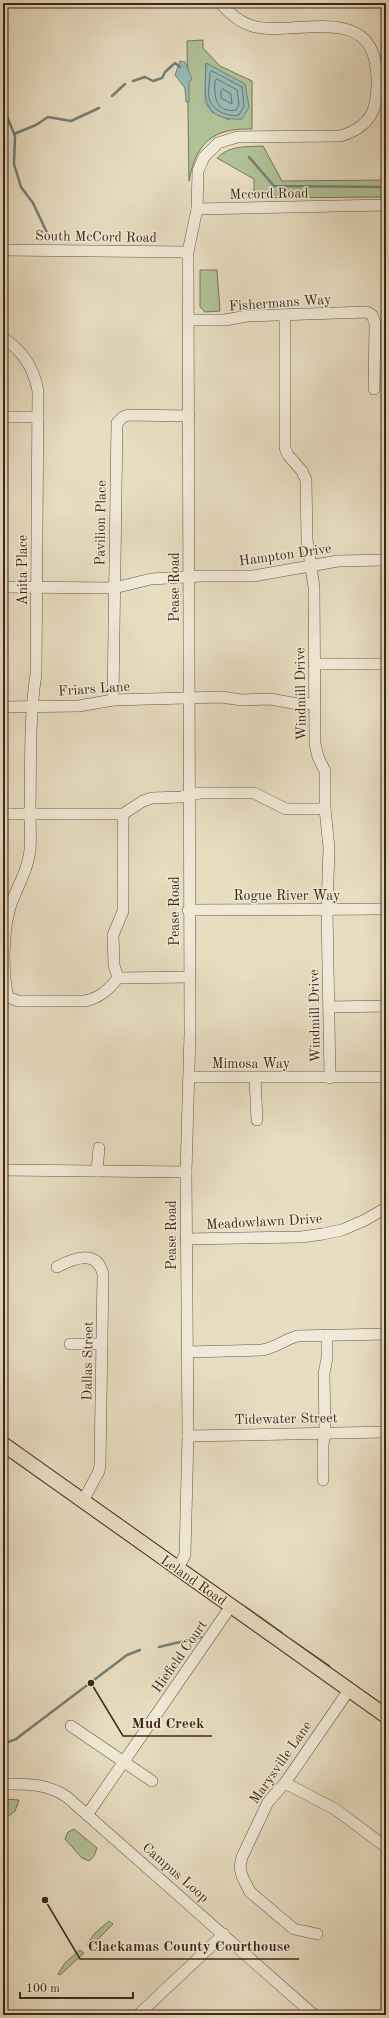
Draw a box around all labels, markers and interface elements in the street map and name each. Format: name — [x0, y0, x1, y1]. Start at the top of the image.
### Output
street label: Mccord Road — [229, 186, 309, 202]
street label: South McCord Road — [35, 229, 157, 245]
street label: Fishermans Way — [228, 292, 332, 314]
street label: Pavilion Place — [93, 480, 109, 566]
street label: Anita Place — [16, 535, 30, 605]
street label: Hampton Drive — [238, 542, 332, 568]
street label: Pease Road — [168, 552, 182, 622]
street label: Windmill Drive — [293, 647, 309, 741]
street label: Friars Lane — [58, 680, 130, 698]
street label: Pease Road — [168, 876, 182, 946]
street label: Rogue River Way — [234, 889, 341, 903]
street label: Windmill Drive — [307, 969, 323, 1063]
street label: Mimosa Way — [212, 1057, 291, 1071]
street label: Pease Road — [165, 1200, 179, 1270]
street label: Meadowlawn Drive — [206, 1212, 322, 1232]
street label: Dallas Street — [80, 1321, 96, 1401]
street label: Tidewater Street — [234, 1411, 338, 1427]
street label: Leland Road — [158, 1553, 229, 1608]
street label: Hiefield Court — [150, 1618, 210, 1695]
callout: Mud Creek — [123, 1709, 212, 1736]
text: Mud Creek — [132, 1717, 205, 1732]
street label: Marysville Lane — [247, 1719, 314, 1806]
street label: Campus Loop — [140, 1840, 211, 1905]
callout: Clackamas County Courthouse — [80, 1932, 299, 1959]
text: Clackamas County Courthouse — [88, 1940, 290, 1955]
scale bar — [20, 1974, 133, 2000]
text: 100 m — [26, 1983, 60, 1995]

